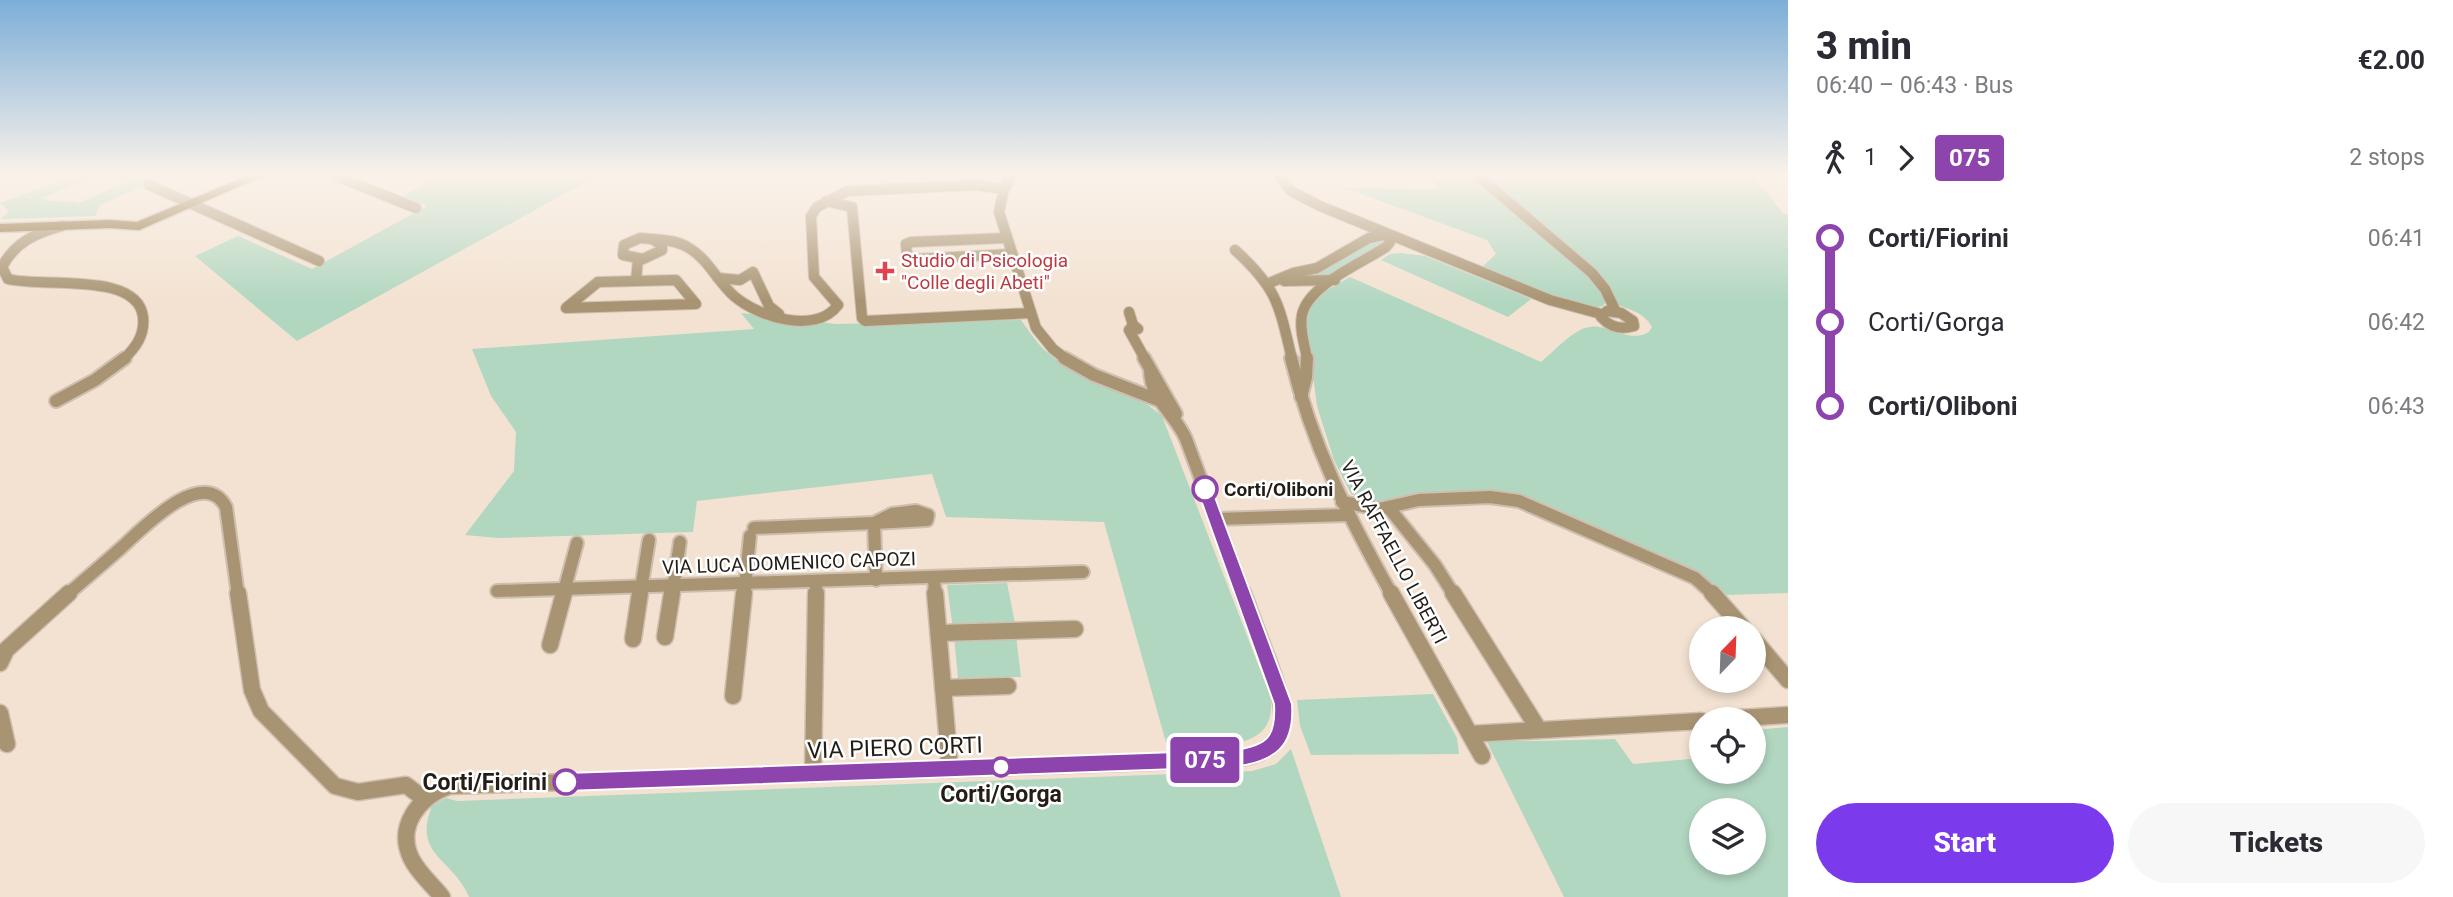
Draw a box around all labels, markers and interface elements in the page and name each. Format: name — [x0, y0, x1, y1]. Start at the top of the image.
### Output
text: 3 min — [1816, 24, 1912, 68]
text: €2.00 — [2358, 45, 2425, 75]
text: 06:40 – 06:43 · Bus — [1816, 72, 2013, 99]
icon: walk — [1816, 139, 1854, 177]
icon: forward — [1887, 139, 1925, 177]
text: 1 — [1864, 144, 1877, 171]
text: 075 — [1949, 144, 1990, 172]
text: 2 stops — [2349, 144, 2425, 171]
text: Corti/Fiorini — [1868, 223, 2009, 253]
text: 06:41 — [2368, 225, 2425, 252]
place label: Studio di Psicologia "Colle degli Abeti" — [901, 249, 1068, 294]
marker: Studio di Psicologia "Colle degli Abeti" — [875, 261, 895, 281]
text: Corti/Gorga — [1868, 307, 2005, 337]
text: 06:42 — [2368, 309, 2425, 336]
text: Corti/Oliboni — [1868, 391, 2018, 421]
text: 06:43 — [2368, 393, 2425, 420]
street label: VIA RAFFAELLO LIBERTI — [1336, 456, 1452, 648]
marker: Corti/Oliboni — [1192, 476, 1218, 502]
place label: Corti/Oliboni — [1224, 478, 1333, 501]
street label: VIA LUCA DOMENICO CAPOZI — [662, 547, 916, 579]
north arrow — [1689, 616, 1766, 693]
map controls — [1689, 616, 1766, 875]
button: locate — [1689, 707, 1766, 784]
street label: VIA PIERO CORTI — [807, 731, 983, 765]
line badge: 075 — [1165, 737, 1245, 783]
text: 075 — [1184, 746, 1226, 774]
marker: Corti/Gorga — [991, 757, 1011, 777]
place label: Corti/Fiorini — [422, 769, 547, 796]
marker: Corti/Fiorini — [553, 769, 579, 795]
place label: Corti/Gorga — [940, 781, 1062, 808]
button: layers — [1689, 798, 1766, 875]
button: Start — [1816, 803, 2114, 883]
button: Tickets — [2128, 803, 2425, 883]

